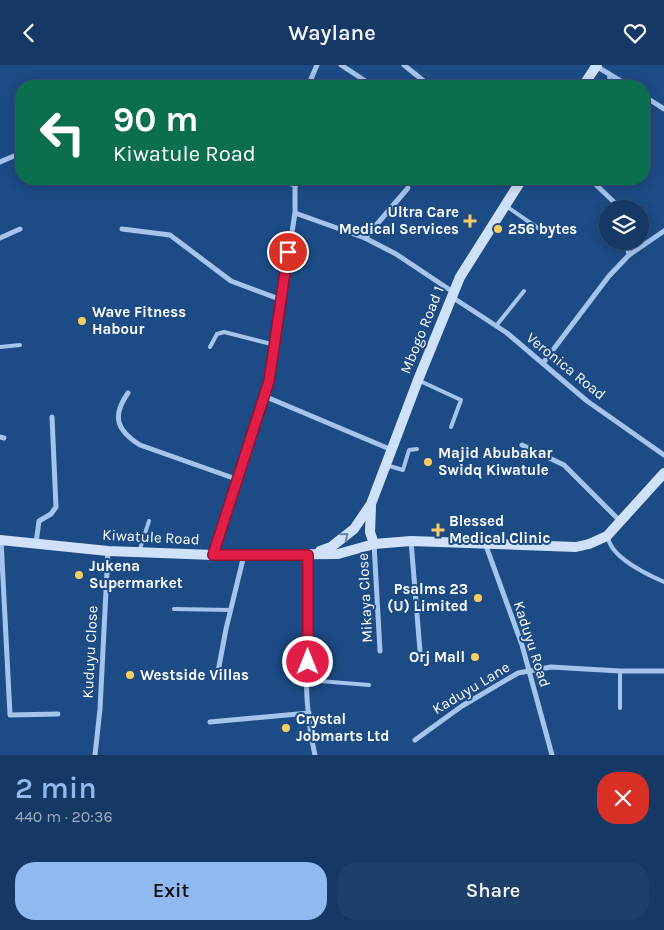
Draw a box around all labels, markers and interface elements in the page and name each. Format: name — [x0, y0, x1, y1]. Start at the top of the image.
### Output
icon: back — [15, 19, 43, 47]
icon: heart — [621, 19, 649, 47]
text: Waylane — [288, 20, 376, 46]
text: 90 m — [113, 99, 199, 140]
icon: left — [30, 100, 95, 165]
text: Kiwatule Road — [113, 141, 256, 167]
map controls — [599, 200, 649, 250]
button: layers — [599, 200, 649, 250]
place label: Ultra Care Medical Services — [339, 203, 459, 238]
marker: Ultra Care Medical Services — [463, 214, 477, 228]
place label: 256 bytes — [508, 220, 577, 238]
marker: 256 bytes — [492, 223, 504, 235]
pin — [267, 231, 309, 273]
icon: arrive — [274, 238, 302, 266]
street label: Mbogo Road 1 — [396, 283, 448, 377]
place label: Wave Fitness Habour — [92, 303, 186, 338]
marker: Wave Fitness Habour — [76, 315, 88, 327]
street label: Veronica Road — [523, 329, 609, 403]
place label: Majid Abubakar Swidq Kiwatule — [438, 444, 552, 479]
marker: Majid Abubakar Swidq Kiwatule — [422, 456, 434, 468]
place label: Blessed Medical Clinic — [449, 512, 551, 547]
marker: Blessed Medical Clinic — [431, 523, 445, 537]
street label: Kiwatule Road — [102, 525, 200, 549]
one-way arrow — [339, 534, 348, 542]
street label: Mikaya Close — [354, 553, 376, 643]
place label: Jukena Supermarket — [89, 557, 183, 592]
marker: Jukena Supermarket — [73, 569, 85, 581]
place label: Psalms 23 (U) Limited — [387, 580, 468, 615]
marker: Psalms 23 (U) Limited — [472, 592, 484, 604]
street label: Kaduyu Road — [510, 599, 554, 689]
street label: Kuduyu Close — [79, 605, 101, 699]
position arrow — [281, 635, 333, 687]
place label: Orj Mall — [409, 648, 465, 666]
marker: Orj Mall — [469, 651, 481, 663]
street label: Kaduyu Lane — [429, 658, 513, 718]
place label: Westside Villas — [140, 666, 249, 684]
marker: Westside Villas — [124, 669, 136, 681]
place label: Crystal Jobmarts Ltd — [296, 710, 389, 745]
marker: Crystal Jobmarts Ltd — [280, 722, 292, 734]
text: 2 min — [15, 770, 97, 806]
button: close — [597, 772, 649, 824]
text: 440 m · 20:36 — [15, 807, 113, 826]
button: Exit — [15, 862, 327, 920]
button: Share — [337, 862, 649, 920]

